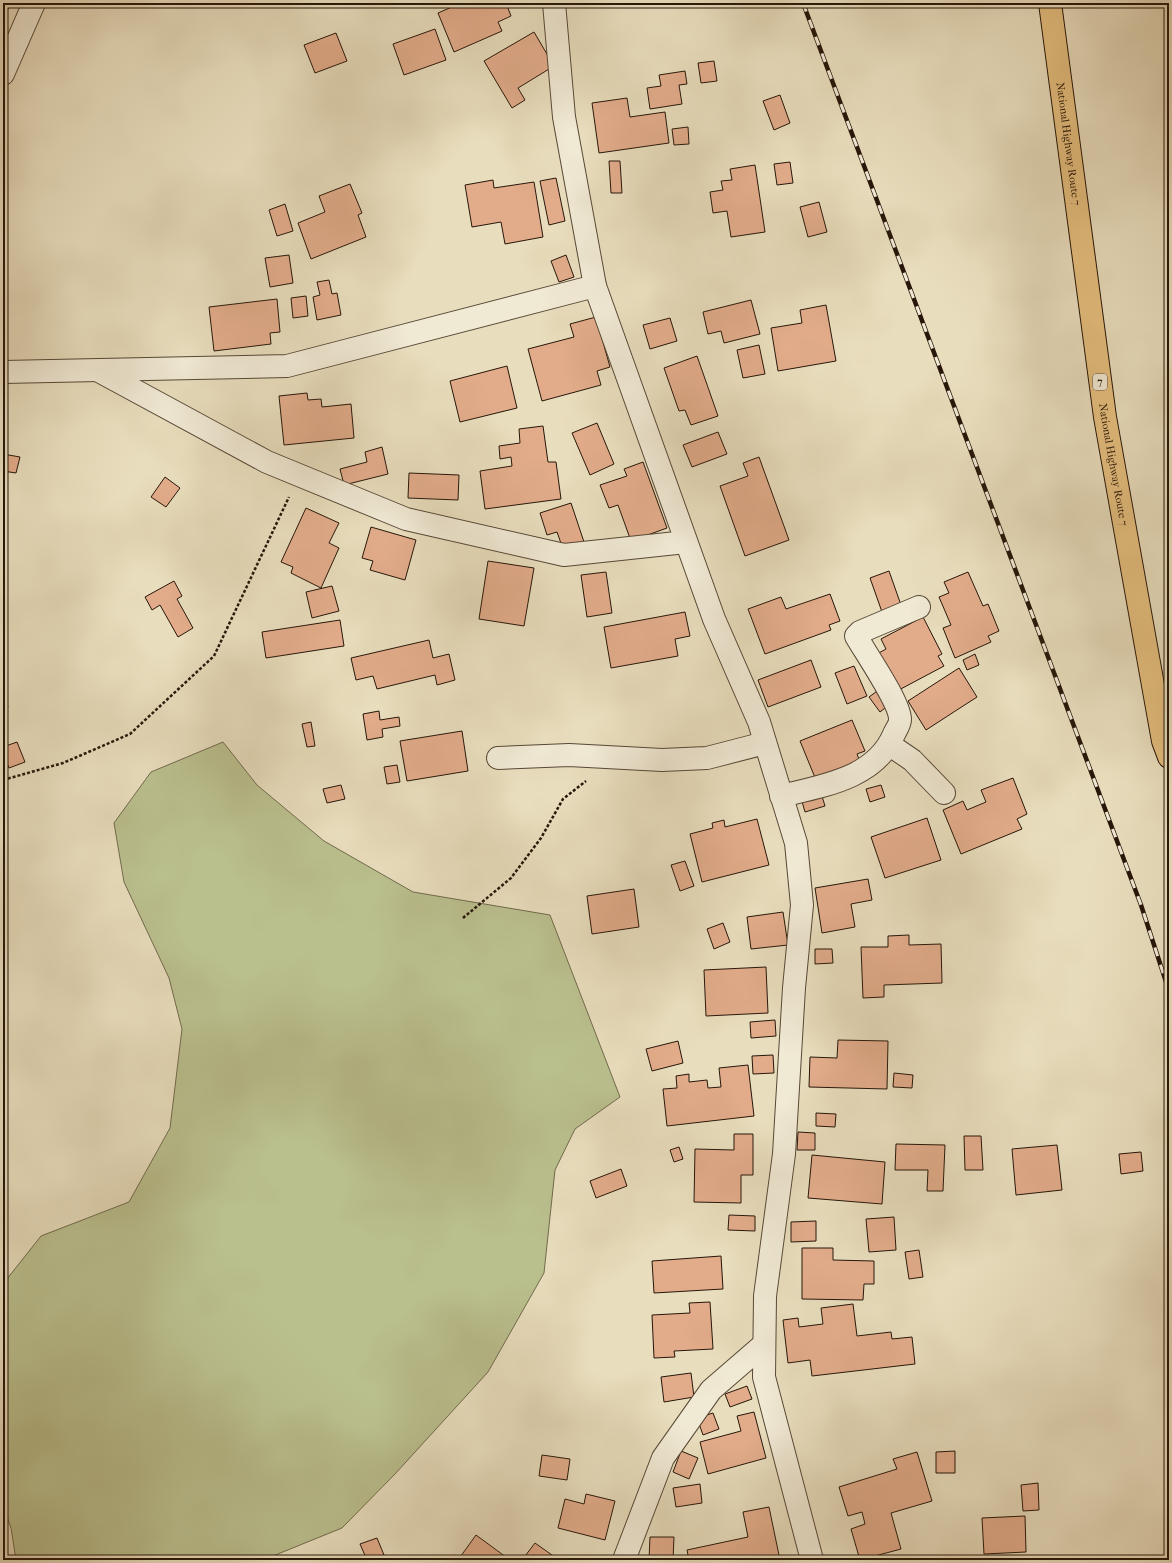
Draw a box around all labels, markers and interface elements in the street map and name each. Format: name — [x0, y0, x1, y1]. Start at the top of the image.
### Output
street label: National Highway Route 7 — [1054, 81, 1083, 206]
road number: 7 — [1093, 374, 1107, 390]
street label: National Highway Route 7 — [1097, 402, 1131, 527]

